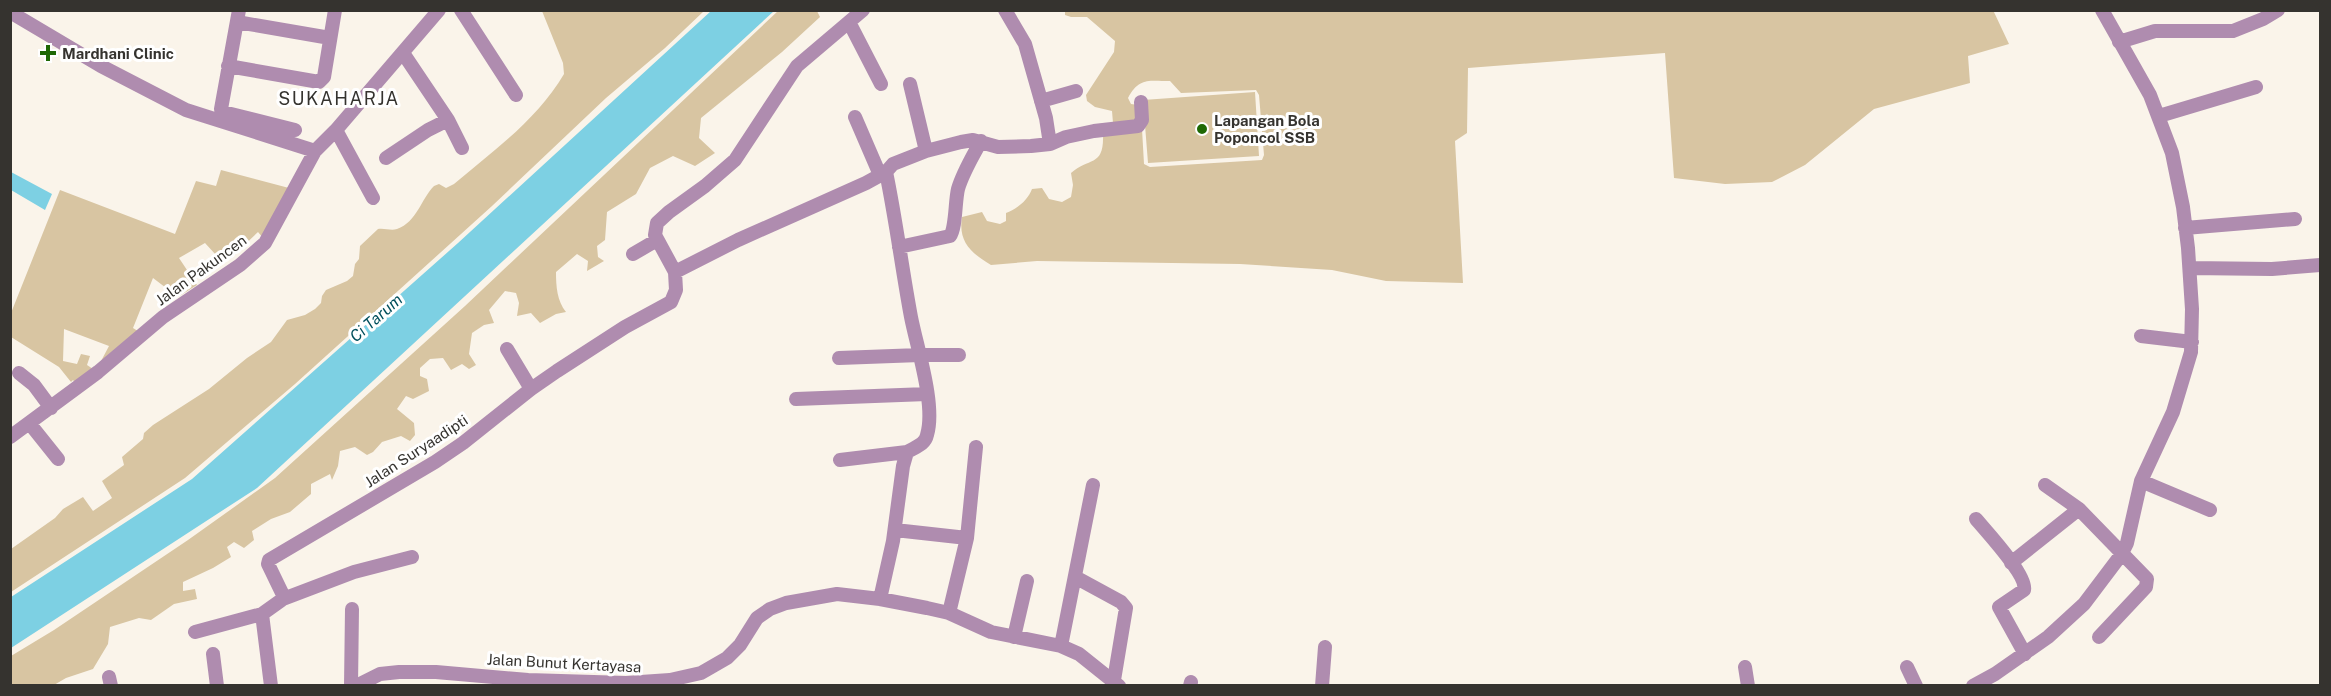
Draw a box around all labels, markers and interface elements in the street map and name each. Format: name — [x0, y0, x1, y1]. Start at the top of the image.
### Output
marker: Mardhani Clinic — [39, 44, 57, 62]
place label: Mardhani Clinic — [62, 45, 174, 62]
district label: SUKAHARJA — [278, 88, 400, 109]
place label: Lapangan Bola Poponcol SSB — [1214, 112, 1320, 146]
marker: Lapangan Bola Poponcol SSB — [1195, 122, 1209, 136]
street label: Jalan Pakuncen — [152, 231, 250, 309]
water label: Ci Tarum — [346, 290, 406, 346]
street label: Jalan Suryaadipti — [361, 411, 471, 491]
street label: Jalan Bunut Kertayasa — [486, 650, 642, 676]

